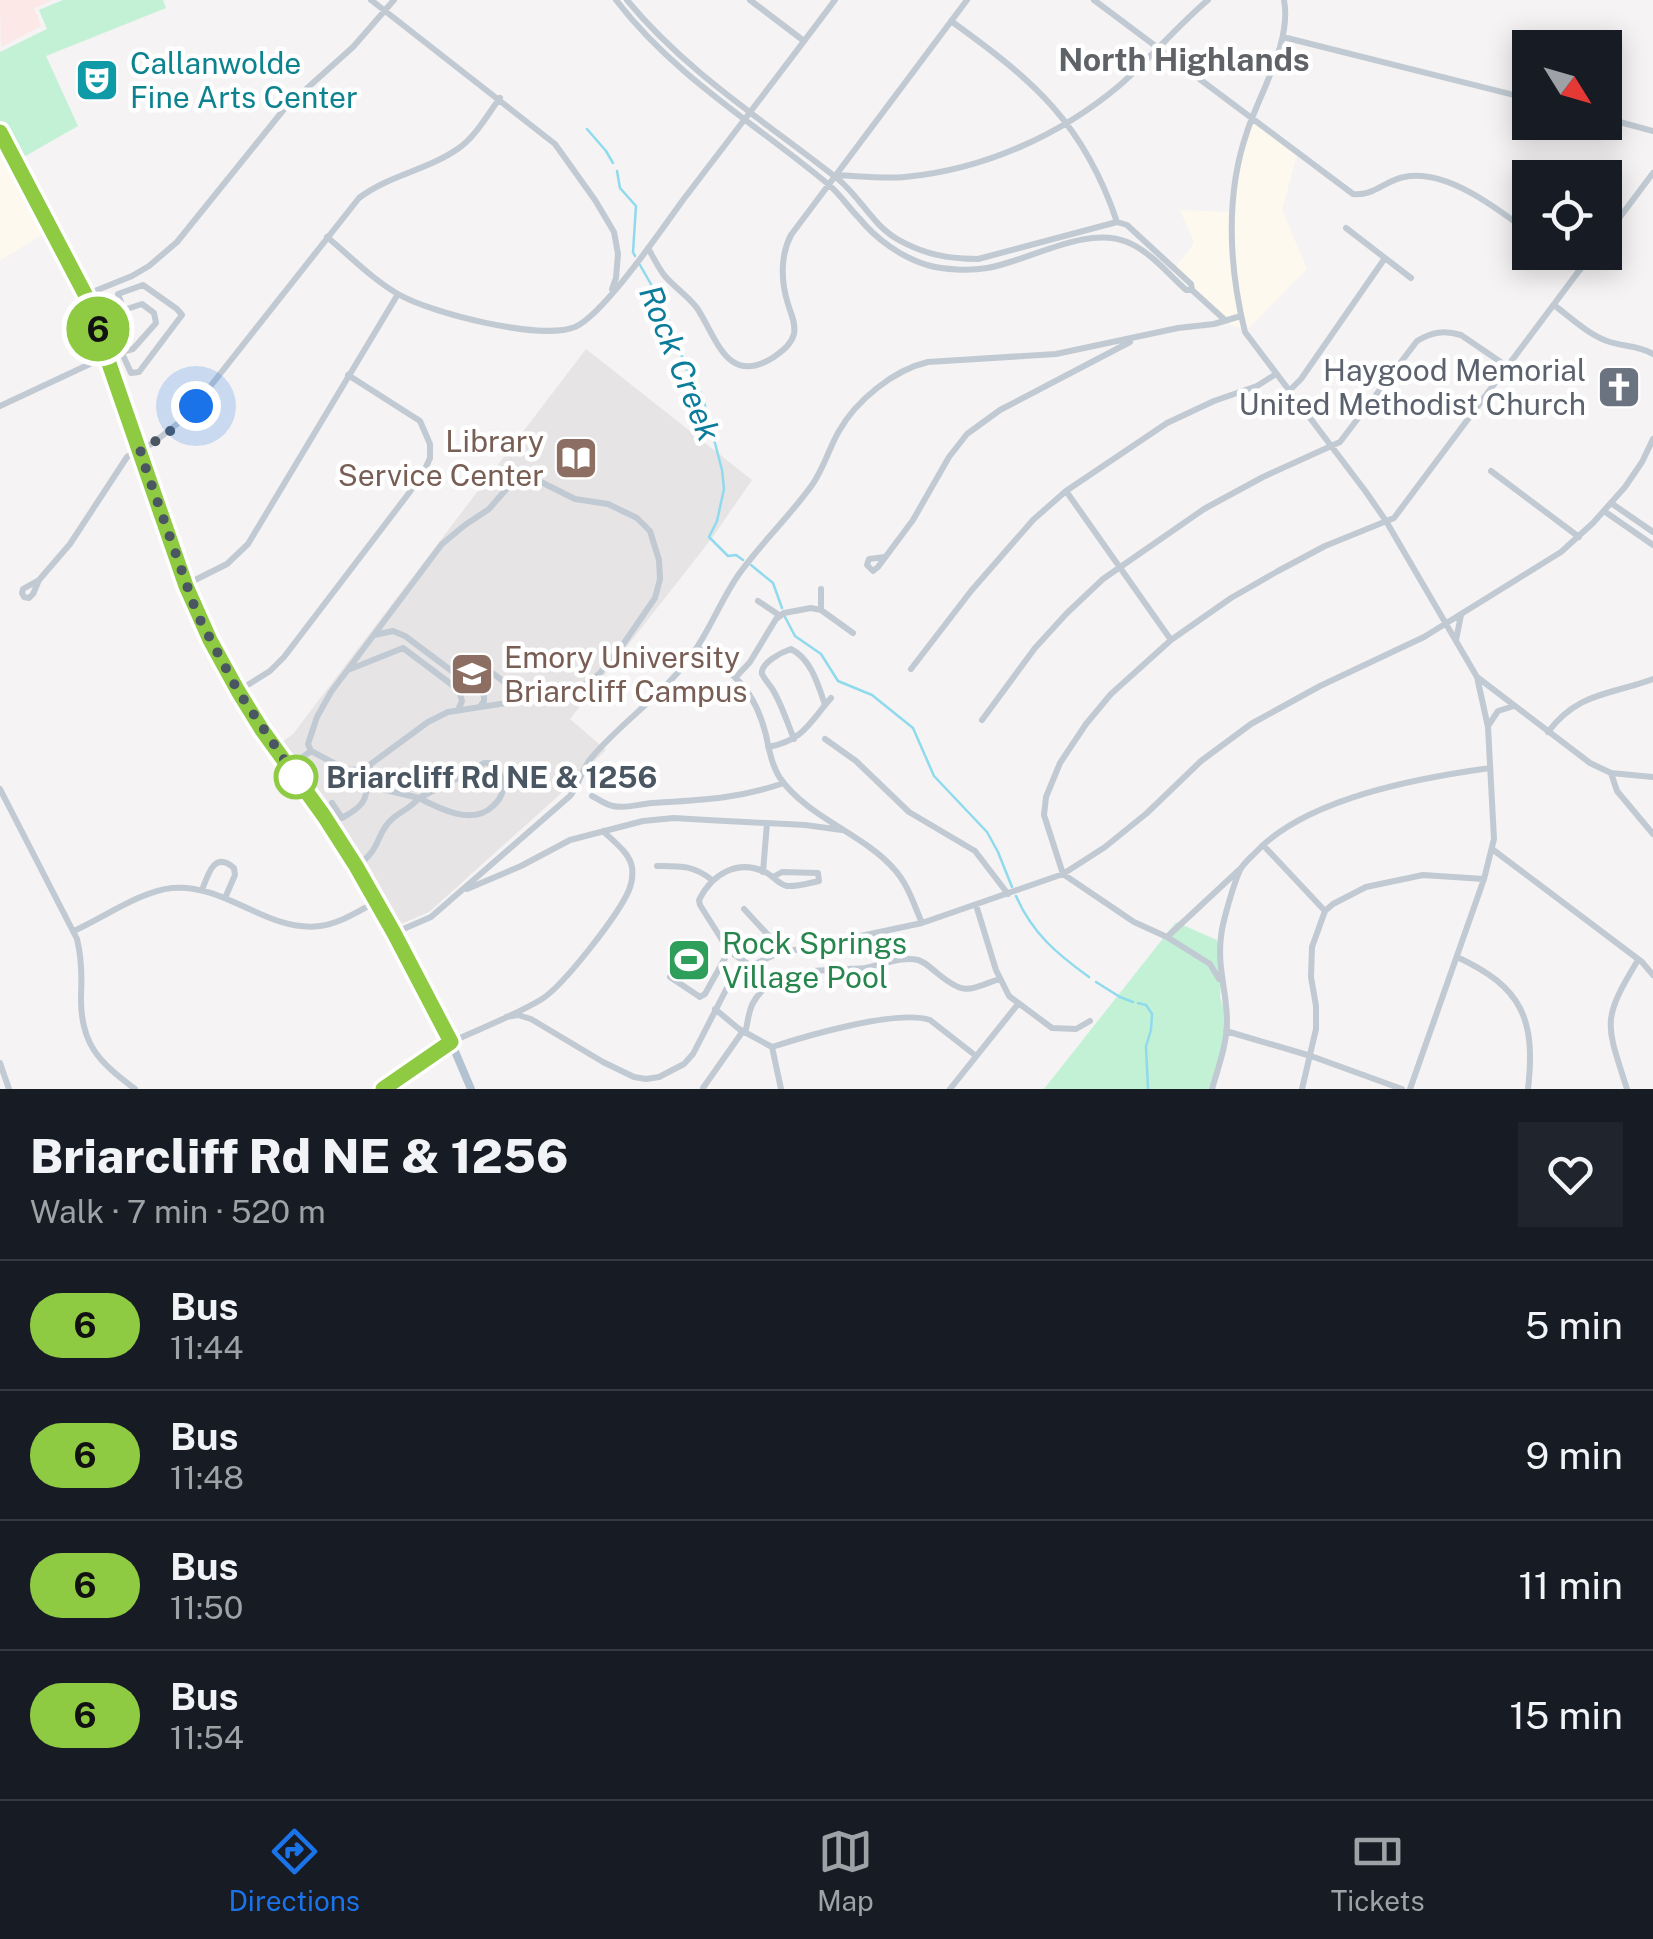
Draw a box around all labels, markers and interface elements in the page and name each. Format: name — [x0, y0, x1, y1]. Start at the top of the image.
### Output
north arrow — [1512, 30, 1622, 140]
map controls — [1512, 30, 1622, 270]
district label: North Highlands — [1058, 41, 1310, 78]
place label: Callanwolde Fine Arts Center — [130, 45, 358, 115]
theatre icon: Callanwolde Fine Arts Center — [74, 57, 120, 103]
button: locate — [1512, 160, 1622, 270]
water label: Rock Creek — [632, 280, 728, 447]
line badge: 6 — [66, 296, 130, 362]
text: 6 — [86, 309, 110, 350]
place label: Haygood Memorial United Methodist Church — [1238, 352, 1586, 422]
church icon: Haygood Memorial United Methodist Church — [1596, 364, 1642, 410]
your location — [171, 381, 221, 431]
place label: Library Service Center — [338, 423, 544, 493]
library icon: Library Service Center — [553, 435, 599, 481]
place label: Emory University Briarcliff Campus — [504, 639, 748, 709]
school or university icon: Emory University Briarcliff Campus — [449, 651, 495, 697]
marker: Briarcliff Rd NE & 1256 — [275, 756, 317, 798]
place label: Briarcliff Rd NE & 1256 — [326, 759, 657, 795]
place label: Rock Springs Village Pool — [722, 925, 907, 995]
sports icon: Rock Springs Village Pool — [666, 937, 712, 983]
button: heart — [1518, 1122, 1623, 1227]
text: Briarcliff Rd NE & 1256 — [30, 1127, 569, 1184]
text: Walk · 7 min · 520 m — [30, 1193, 326, 1230]
text: Bus — [170, 1284, 239, 1329]
text: 5 min — [1525, 1303, 1623, 1348]
text: 6 — [73, 1305, 97, 1346]
text: 11:44 — [170, 1329, 243, 1366]
text: Bus — [170, 1414, 239, 1459]
text: 9 min — [1526, 1433, 1623, 1478]
text: 6 — [73, 1435, 97, 1476]
text: 11:48 — [170, 1459, 244, 1496]
text: Bus — [170, 1544, 239, 1589]
text: 11 min — [1518, 1563, 1623, 1608]
text: 6 — [73, 1565, 97, 1606]
text: 11:50 — [170, 1589, 243, 1626]
text: Bus — [170, 1674, 239, 1719]
text: 15 min — [1510, 1693, 1623, 1738]
text: 6 — [73, 1695, 97, 1736]
text: 11:54 — [170, 1719, 244, 1756]
tab: Directions — [228, 1824, 360, 1917]
tab: Map — [817, 1824, 874, 1917]
tab: Tickets — [1331, 1824, 1425, 1917]

